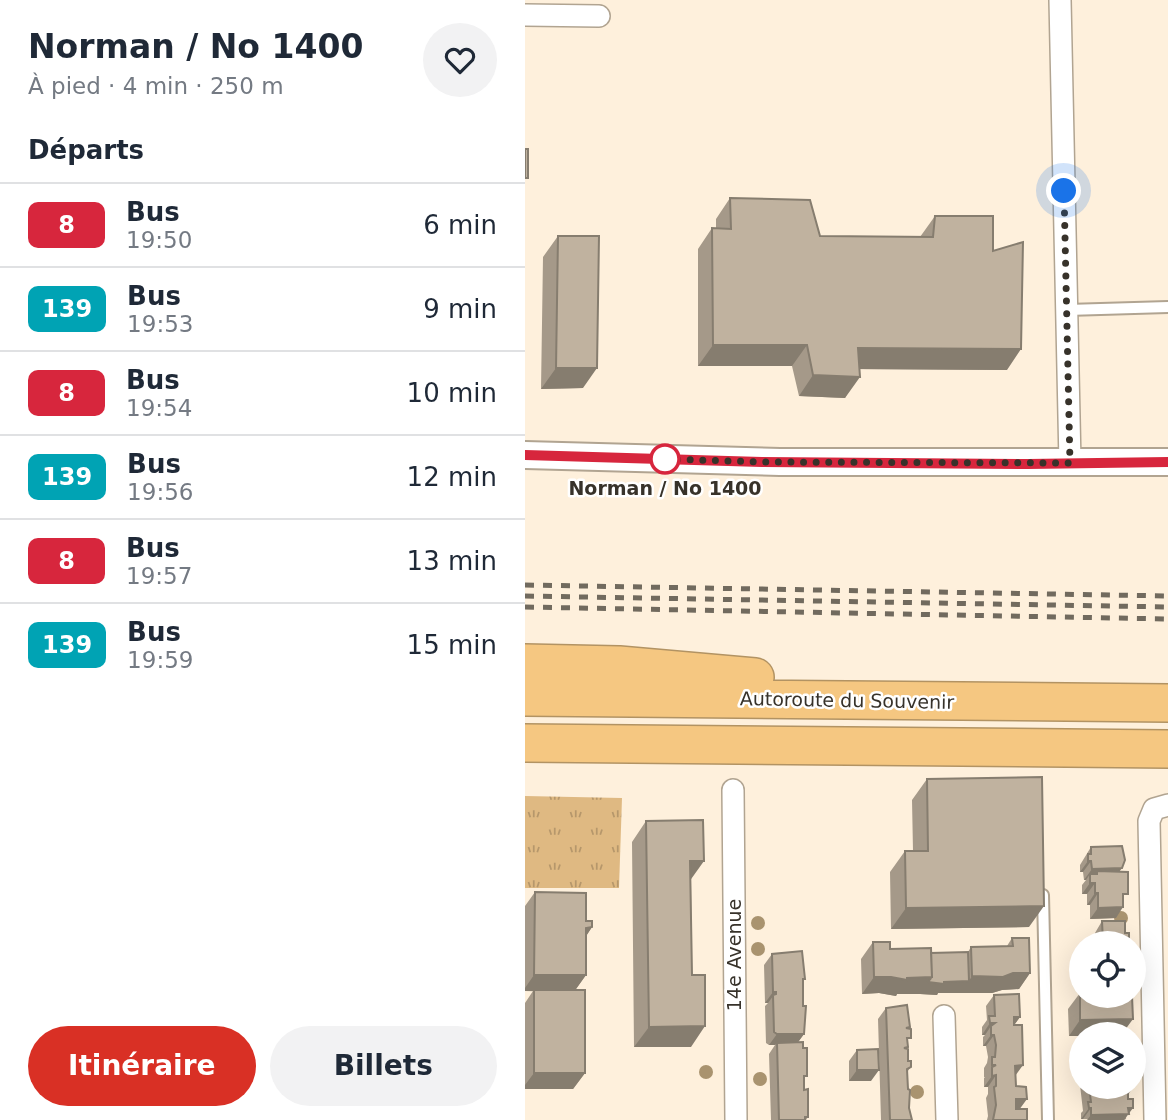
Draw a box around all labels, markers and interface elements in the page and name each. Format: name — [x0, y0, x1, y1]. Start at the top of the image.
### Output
button: heart — [423, 23, 497, 97]
text: Norman / No 1400 — [28, 27, 363, 66]
text: À pied · 4 min · 250 m — [28, 73, 284, 99]
text: Départs — [28, 135, 144, 165]
your location — [1046, 173, 1081, 208]
text: Bus — [126, 197, 180, 227]
text: 6 min — [423, 210, 497, 240]
text: 8 — [58, 211, 75, 239]
text: 19:50 — [126, 227, 192, 253]
text: Bus — [127, 281, 181, 311]
text: 9 min — [423, 294, 497, 324]
text: 139 — [42, 295, 92, 323]
text: 19:53 — [127, 311, 193, 337]
text: Bus — [126, 365, 180, 395]
text: 10 min — [407, 378, 497, 408]
text: 8 — [58, 379, 75, 407]
text: 19:54 — [126, 395, 192, 421]
marker: Norman / No 1400 — [650, 444, 680, 474]
text: Bus — [127, 449, 181, 479]
text: 12 min — [407, 462, 497, 492]
text: 139 — [42, 463, 92, 491]
place label: Norman / No 1400 — [568, 477, 762, 499]
text: 19:56 — [127, 479, 193, 505]
text: Bus — [126, 533, 180, 563]
text: 13 min — [407, 546, 497, 576]
text: 8 — [58, 547, 75, 575]
text: 19:57 — [126, 563, 192, 589]
text: Bus — [127, 617, 181, 647]
text: 15 min — [407, 630, 497, 660]
text: 139 — [42, 631, 92, 659]
text: 19:59 — [127, 647, 193, 673]
street label: Autoroute du Souvenir — [740, 687, 955, 713]
street label: 14e Avenue — [723, 899, 745, 1011]
map controls — [1069, 931, 1146, 1099]
button: locate — [1069, 931, 1146, 1008]
button: layers — [1069, 1022, 1146, 1099]
button: Itinéraire — [28, 1026, 256, 1106]
button: Billets — [270, 1026, 497, 1106]

